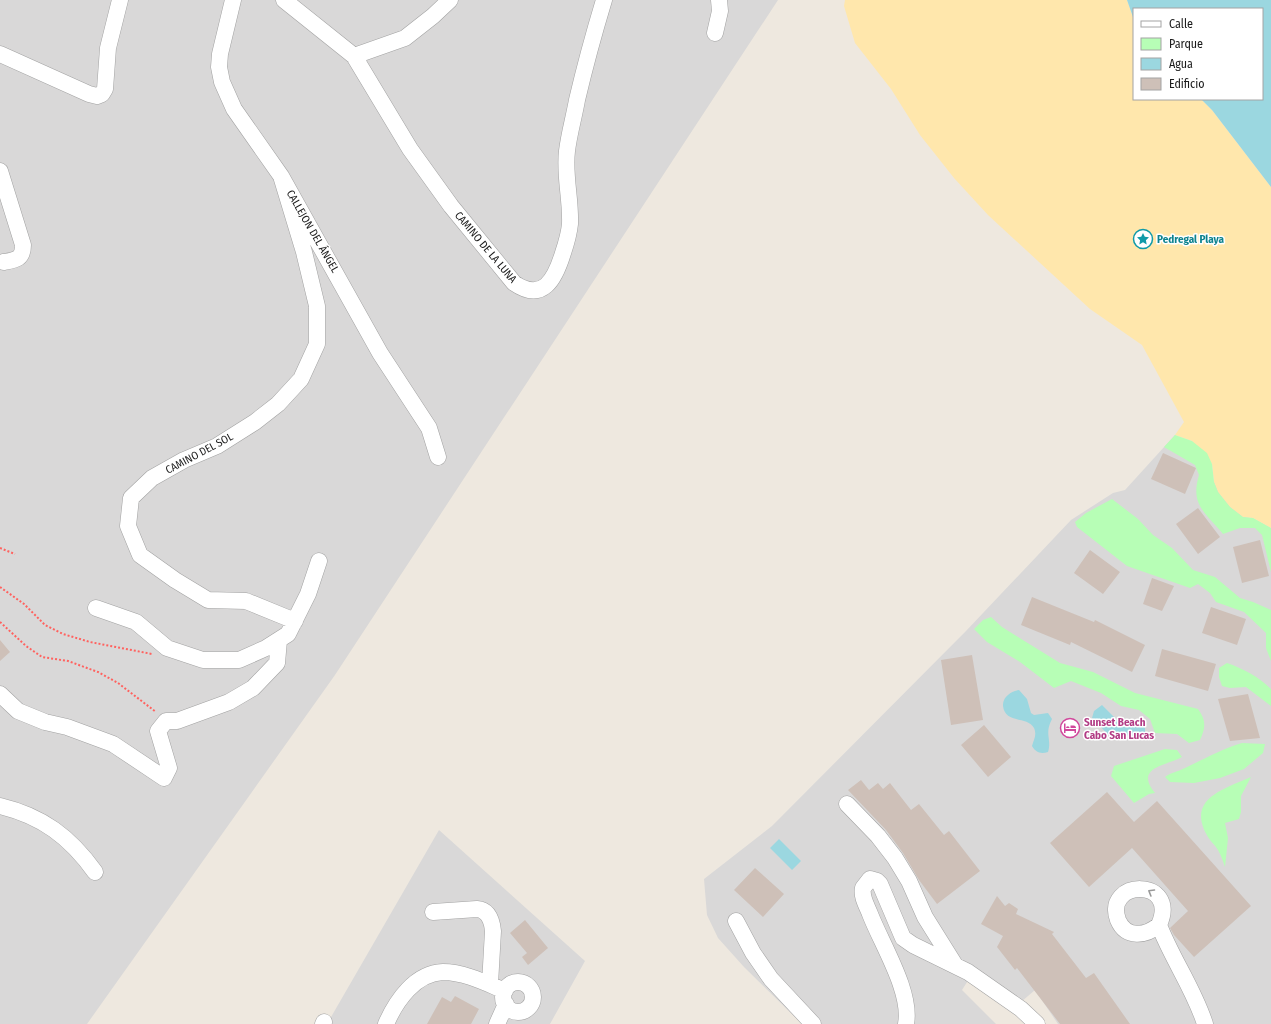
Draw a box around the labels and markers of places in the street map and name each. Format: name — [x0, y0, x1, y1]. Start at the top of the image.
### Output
place icon: Pedregal Playa — [1132, 228, 1154, 250]
place label: Pedregal Playa — [1157, 233, 1225, 246]
place label: Sunset Beach Cabo San Lucas — [1084, 716, 1154, 742]
hotel icon: Sunset Beach Cabo San Lucas — [1059, 717, 1081, 739]

